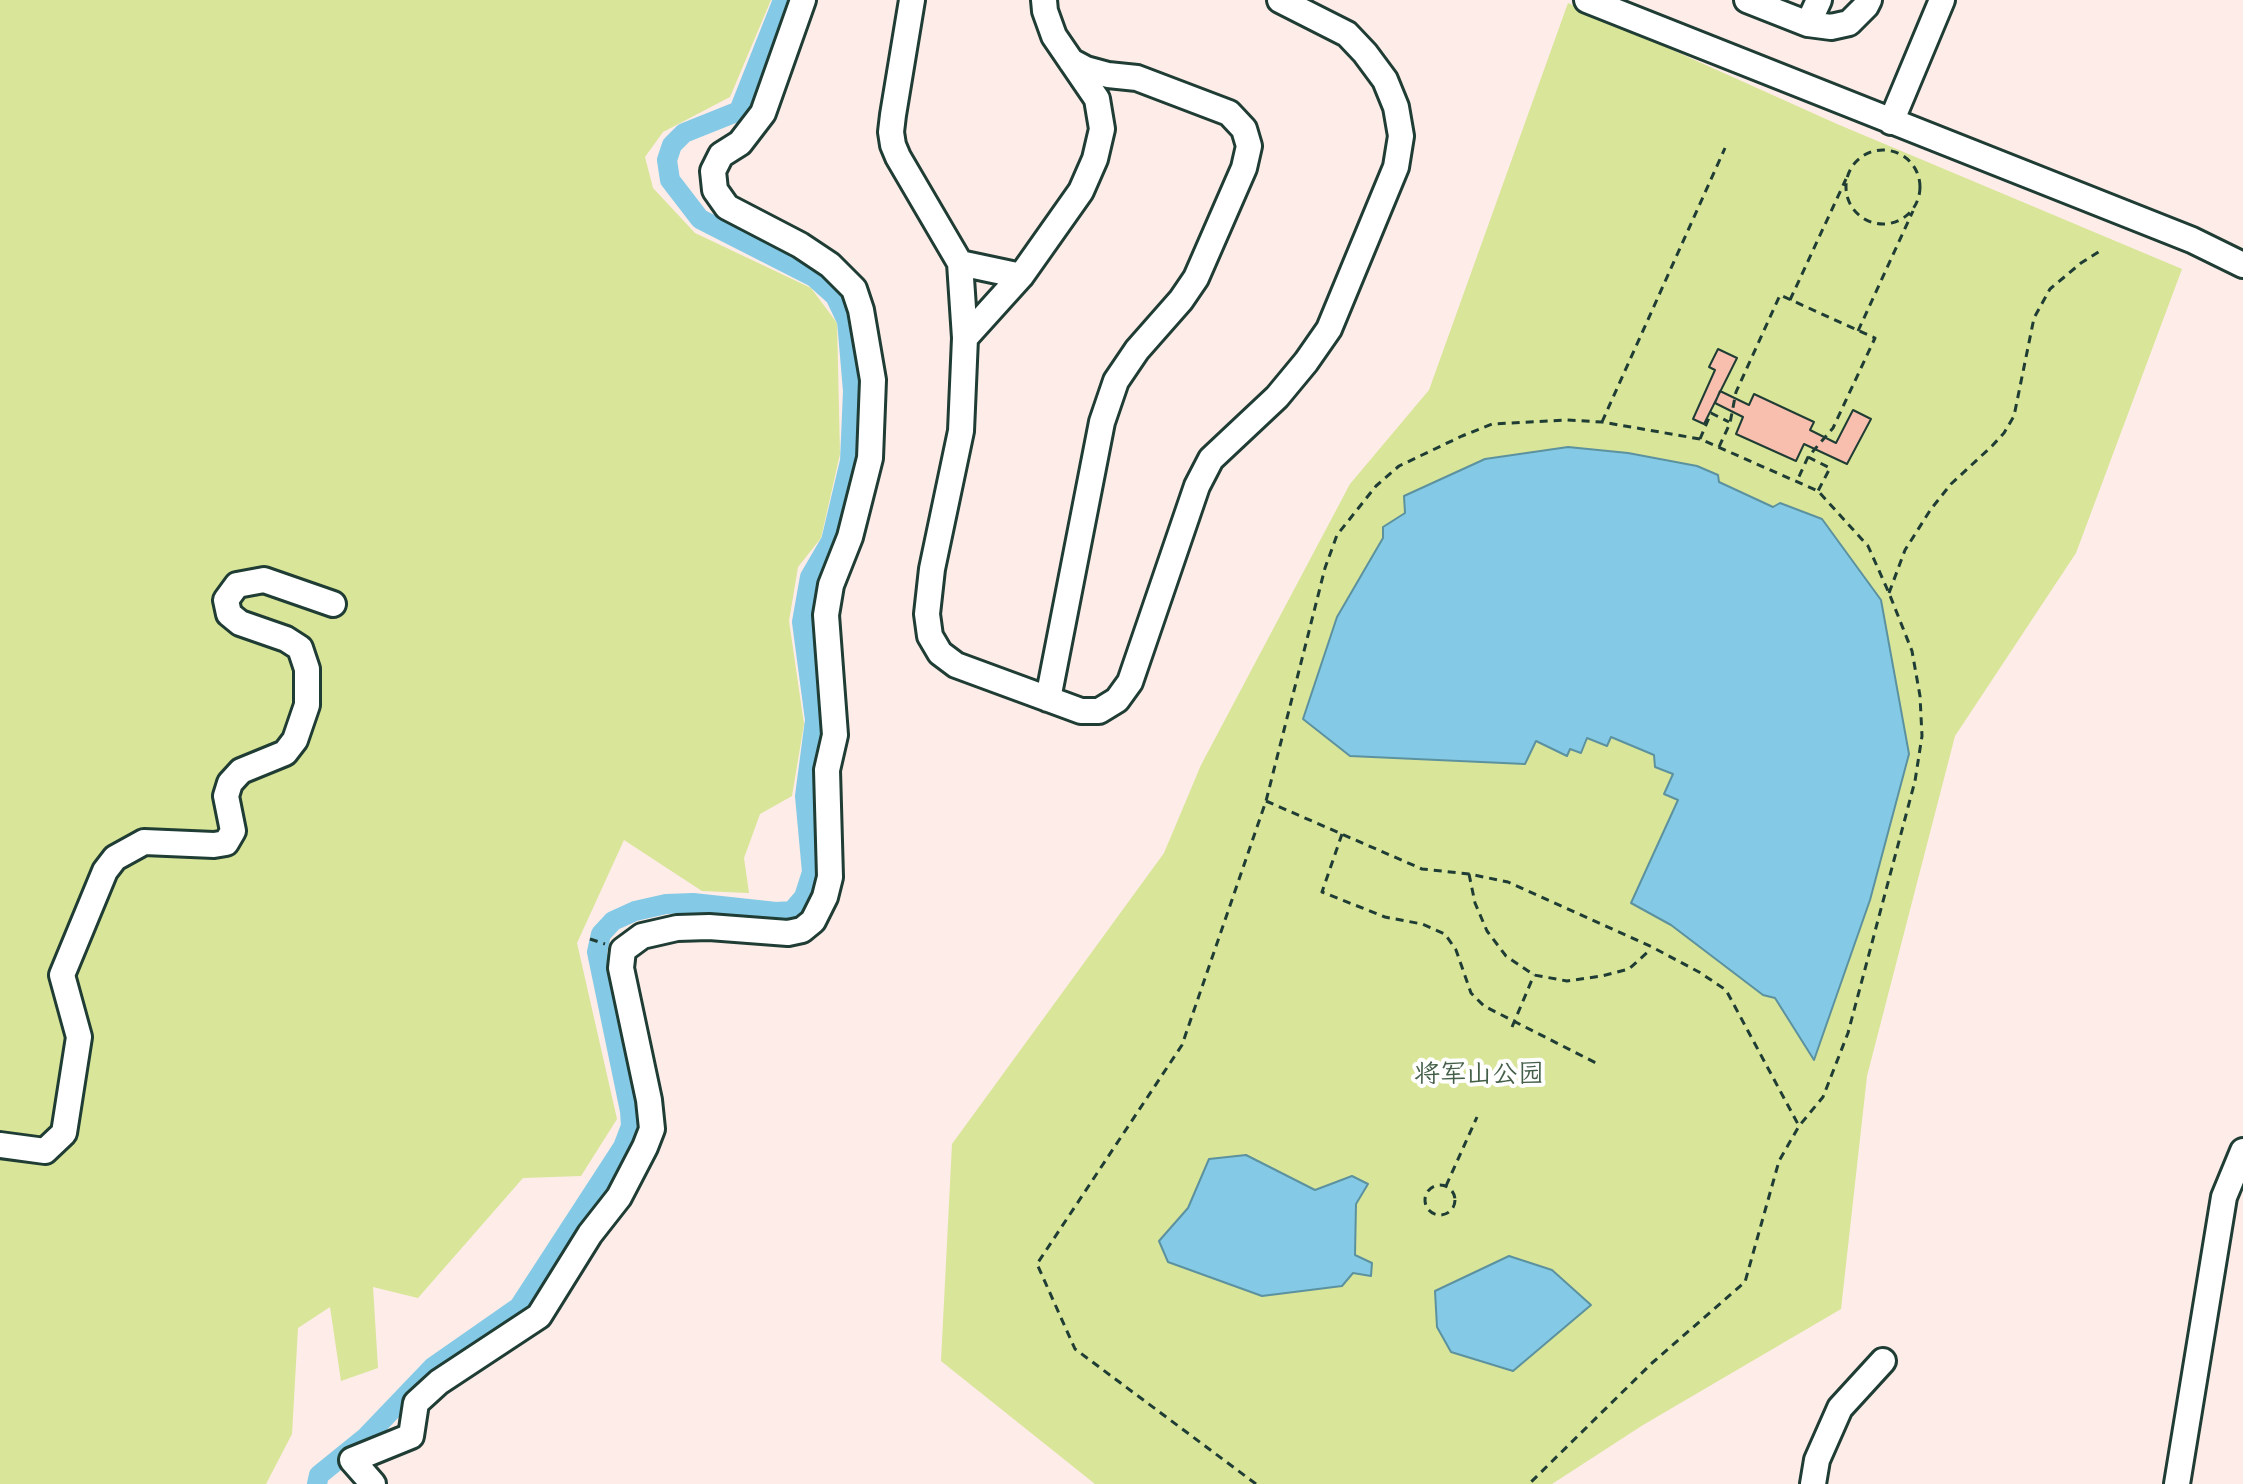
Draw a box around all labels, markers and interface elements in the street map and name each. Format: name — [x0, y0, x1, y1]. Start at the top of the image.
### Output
park label: 将军山公园 — [1414, 1059, 1544, 1091]

